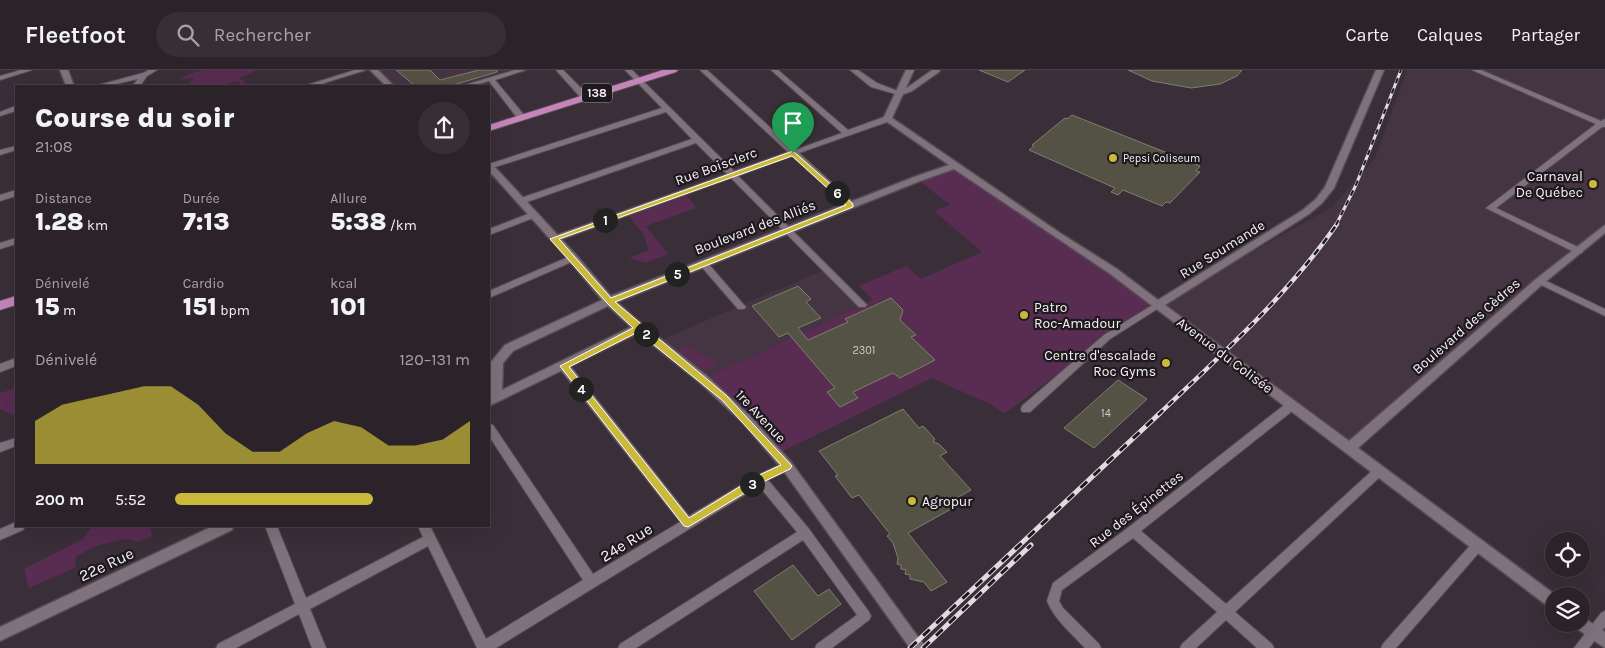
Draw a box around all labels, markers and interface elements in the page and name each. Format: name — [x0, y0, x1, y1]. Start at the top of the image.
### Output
search box — [156, 12, 506, 57]
text: Fleetfoot — [25, 21, 126, 49]
icon: search — [174, 21, 202, 49]
text: Rechercher — [214, 24, 311, 46]
text: Carte — [1345, 24, 1389, 46]
text: Calques — [1417, 24, 1483, 46]
text: Partager — [1511, 24, 1580, 46]
road number: 138 — [582, 83, 612, 102]
text: Course du soir — [35, 101, 234, 134]
button: share — [418, 102, 470, 154]
pin — [772, 102, 814, 153]
icon: arrive — [779, 109, 807, 137]
text: 21:08 — [35, 137, 73, 156]
street label: Rue Boisclerc — [673, 144, 760, 189]
marker: Pepsi Coliseum — [1107, 152, 1119, 164]
place label: Pepsi Coliseum — [1123, 152, 1200, 165]
place label: Carnaval De Québec — [1516, 168, 1583, 201]
marker: Carnaval De Québec — [1587, 178, 1599, 190]
pin: 6 — [824, 180, 850, 206]
text: 6 — [833, 185, 842, 202]
text: Distance — [35, 190, 92, 207]
text: Durée — [183, 190, 220, 207]
text: Allure — [330, 190, 367, 207]
street label: Boulevard des Alliés — [692, 197, 818, 258]
text: 1.28 — [35, 207, 84, 236]
text: 7:13 — [183, 207, 230, 236]
text: 5:38 — [330, 207, 386, 236]
pin: 1 — [592, 208, 618, 232]
text: 1 — [603, 212, 608, 229]
text: km — [84, 217, 108, 234]
text: /km — [386, 217, 417, 234]
street label: Rue Soumande — [1177, 217, 1268, 282]
pin: 5 — [664, 262, 690, 286]
text: 5 — [673, 266, 682, 283]
text: Dénivelé — [35, 275, 89, 292]
text: Cardio — [183, 275, 224, 292]
text: kcal — [330, 275, 357, 292]
street label: Boulevard des Cèdres — [1409, 275, 1524, 378]
text: 15 — [35, 292, 60, 321]
text: 151 — [183, 292, 217, 321]
text: 101 — [330, 292, 366, 321]
place label: Patro Roc-Amadour — [1034, 299, 1122, 332]
text: m — [60, 302, 76, 319]
text: bpm — [217, 302, 250, 319]
marker: Patro Roc-Amadour — [1018, 309, 1030, 321]
street label: Avenue du Colisée — [1173, 314, 1276, 397]
pin: 2 — [634, 322, 658, 346]
text: 2 — [642, 326, 651, 343]
house number: 2301 — [852, 344, 876, 357]
place label: Centre d'escalade Roc Gyms — [1044, 347, 1156, 380]
text: Dénivelé — [35, 350, 97, 369]
text: 120–131 m — [400, 350, 470, 369]
marker: Centre d'escalade Roc Gyms — [1160, 357, 1172, 369]
pin: 4 — [568, 376, 594, 402]
text: 4 — [577, 381, 586, 398]
street label: 1re Avenue — [732, 386, 789, 446]
house number: 14 — [1101, 407, 1111, 420]
street label: Rue des Épinettes — [1085, 467, 1187, 551]
pin: 3 — [740, 472, 764, 496]
text: 3 — [748, 476, 757, 493]
text: 200 m — [35, 490, 84, 509]
text: 5:52 — [115, 490, 146, 509]
place label: Agropur — [922, 493, 973, 510]
marker: Agropur — [906, 495, 918, 507]
street label: 24e Rue — [597, 519, 656, 566]
map controls — [1545, 532, 1590, 632]
button: locate — [1545, 532, 1590, 577]
street label: 22e Rue — [76, 544, 137, 585]
button: layers — [1545, 587, 1590, 632]

